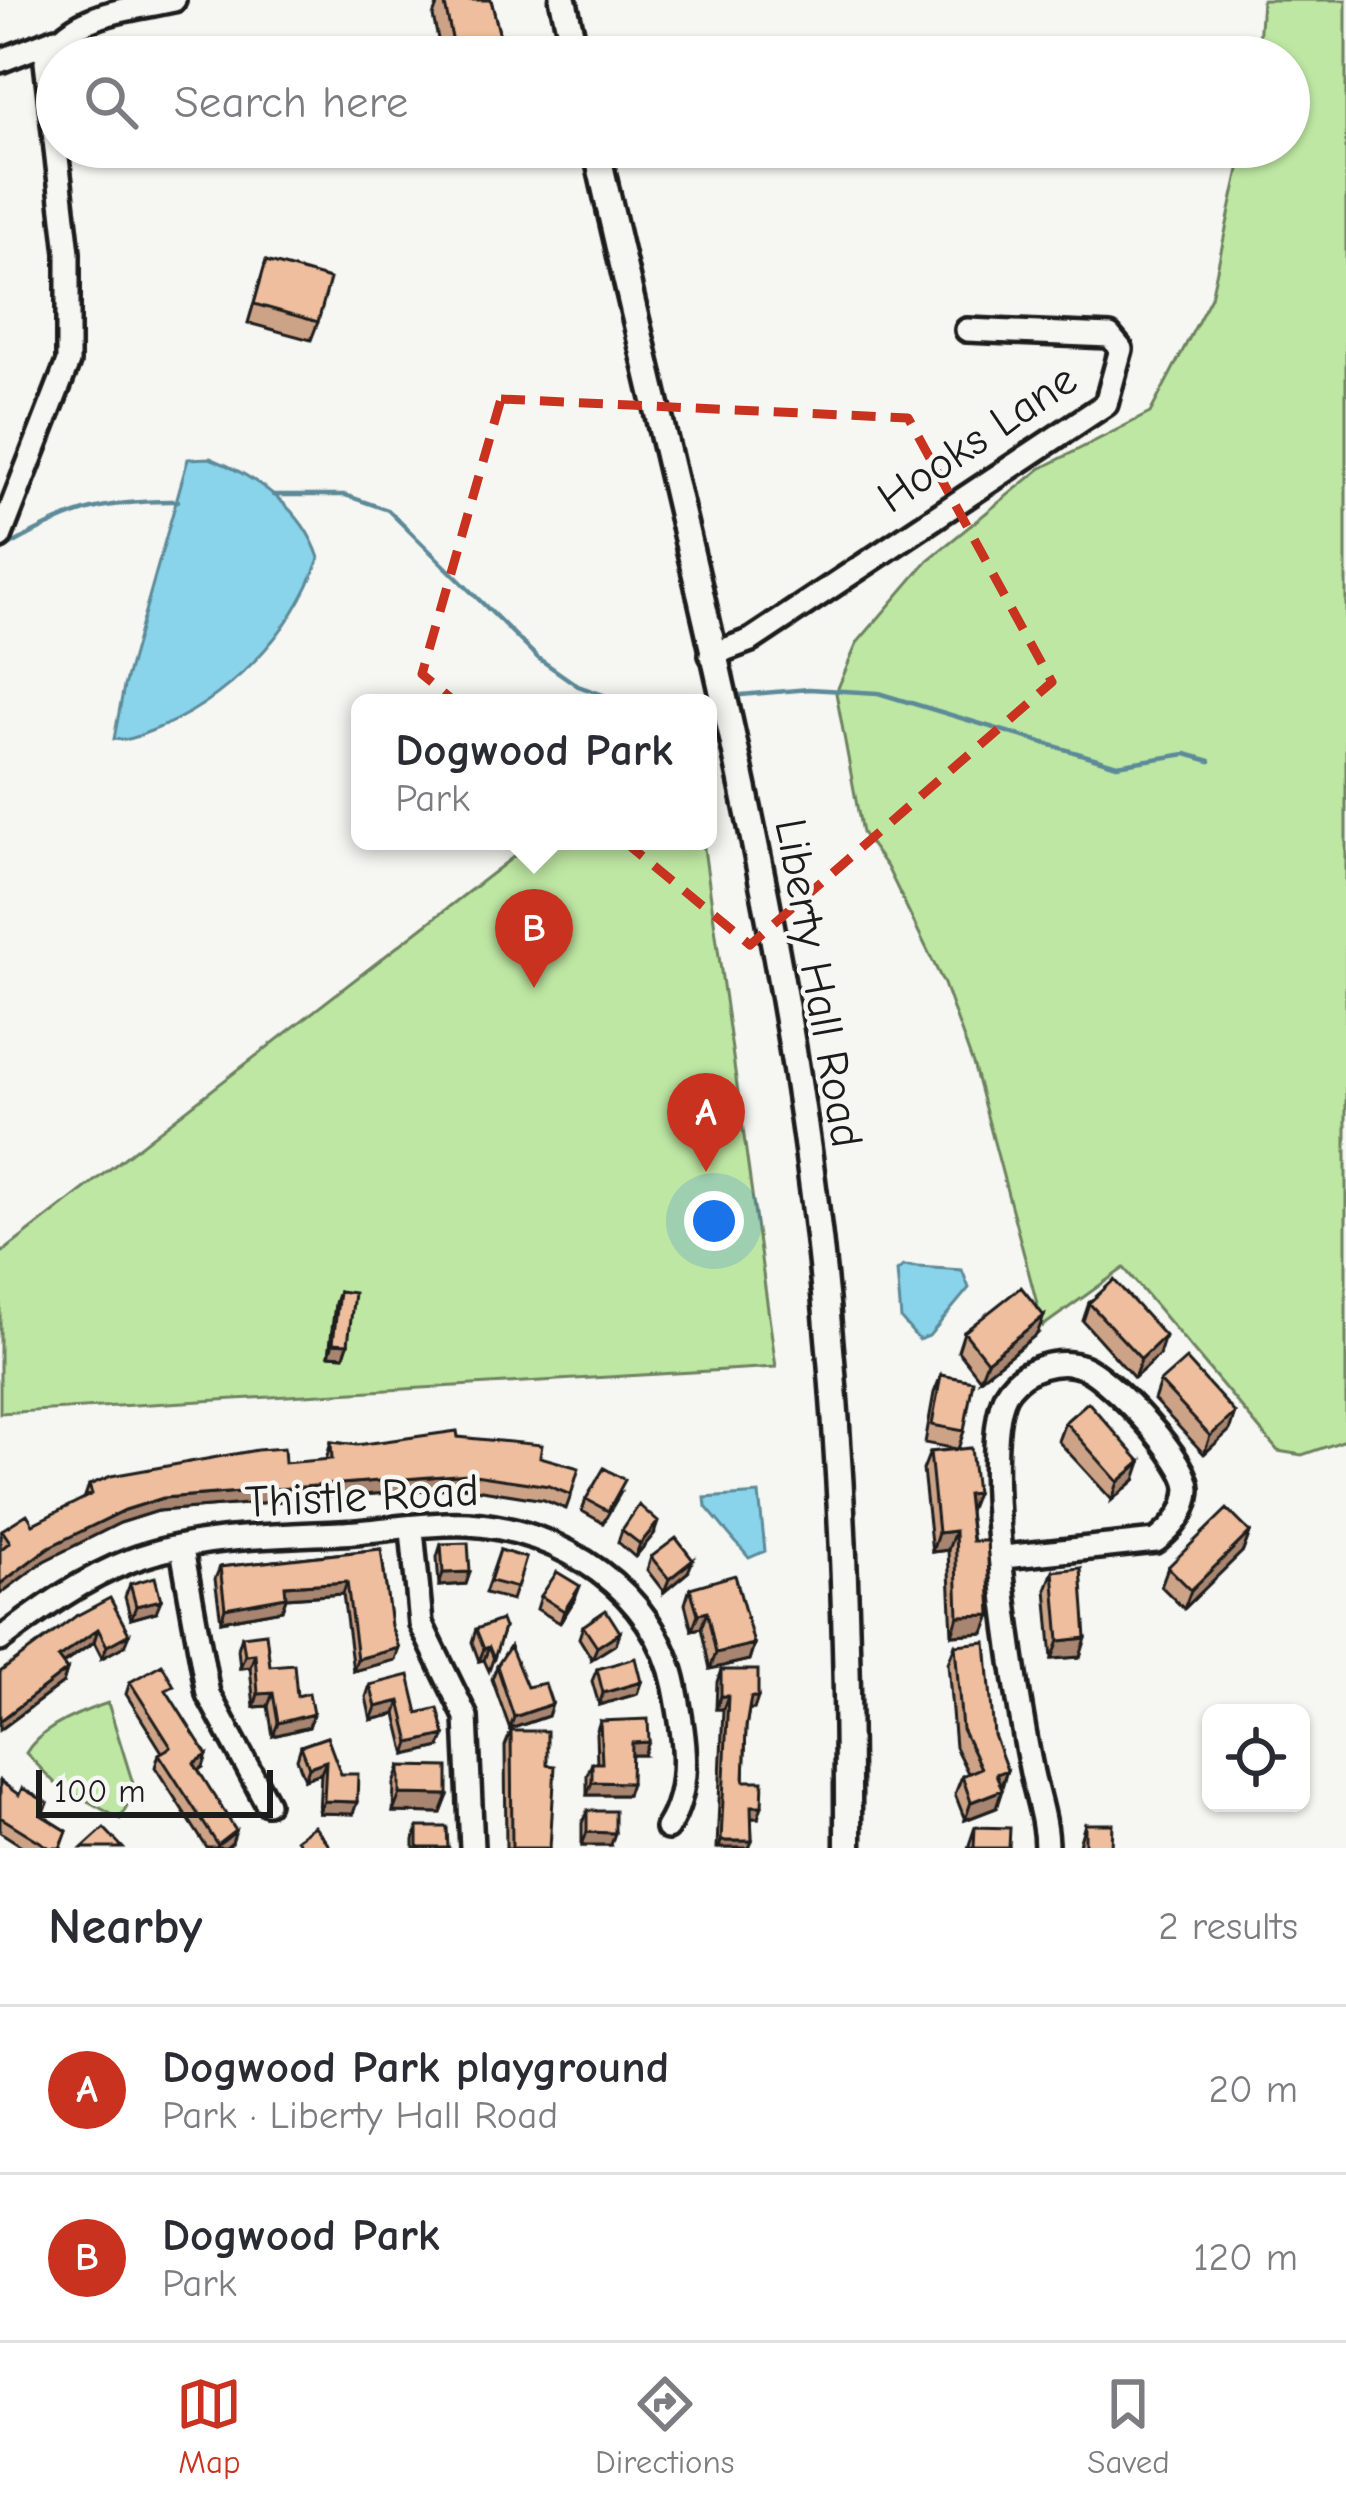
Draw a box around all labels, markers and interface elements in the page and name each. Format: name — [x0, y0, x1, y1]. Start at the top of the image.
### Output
search box — [36, 36, 1310, 168]
icon: search — [78, 69, 144, 135]
text: Search here — [174, 76, 408, 128]
street label: Hooks Lane — [868, 353, 1086, 523]
popup — [351, 694, 717, 850]
text: Dogwood Park — [395, 724, 673, 776]
text: Park — [395, 776, 470, 821]
street label: Liberty Hall Road — [764, 815, 874, 1151]
pin: B — [495, 889, 573, 988]
pin: A — [667, 1073, 745, 1172]
your location — [684, 1191, 744, 1251]
street label: Thistle Road — [244, 1464, 480, 1528]
map controls — [1202, 1704, 1310, 1812]
button: locate — [1202, 1704, 1310, 1812]
scale bar — [36, 1764, 273, 1817]
text: 100 m — [54, 1772, 146, 1810]
text: Nearby — [48, 1897, 202, 1956]
text: 2 results — [1158, 1904, 1298, 1949]
text: Dogwood Park playground — [162, 2041, 669, 2093]
text: A — [76, 2067, 98, 2112]
text: 20 m — [1209, 2067, 1298, 2112]
text: Park · Liberty Hall Road — [162, 2093, 558, 2138]
text: Dogwood Park — [162, 2209, 440, 2261]
text: B — [75, 2235, 99, 2280]
text: 120 m — [1193, 2235, 1298, 2280]
text: Park — [162, 2261, 237, 2306]
tab: Map — [176, 2371, 242, 2481]
tab: Directions — [595, 2371, 735, 2481]
tab: Saved — [1087, 2371, 1170, 2481]

